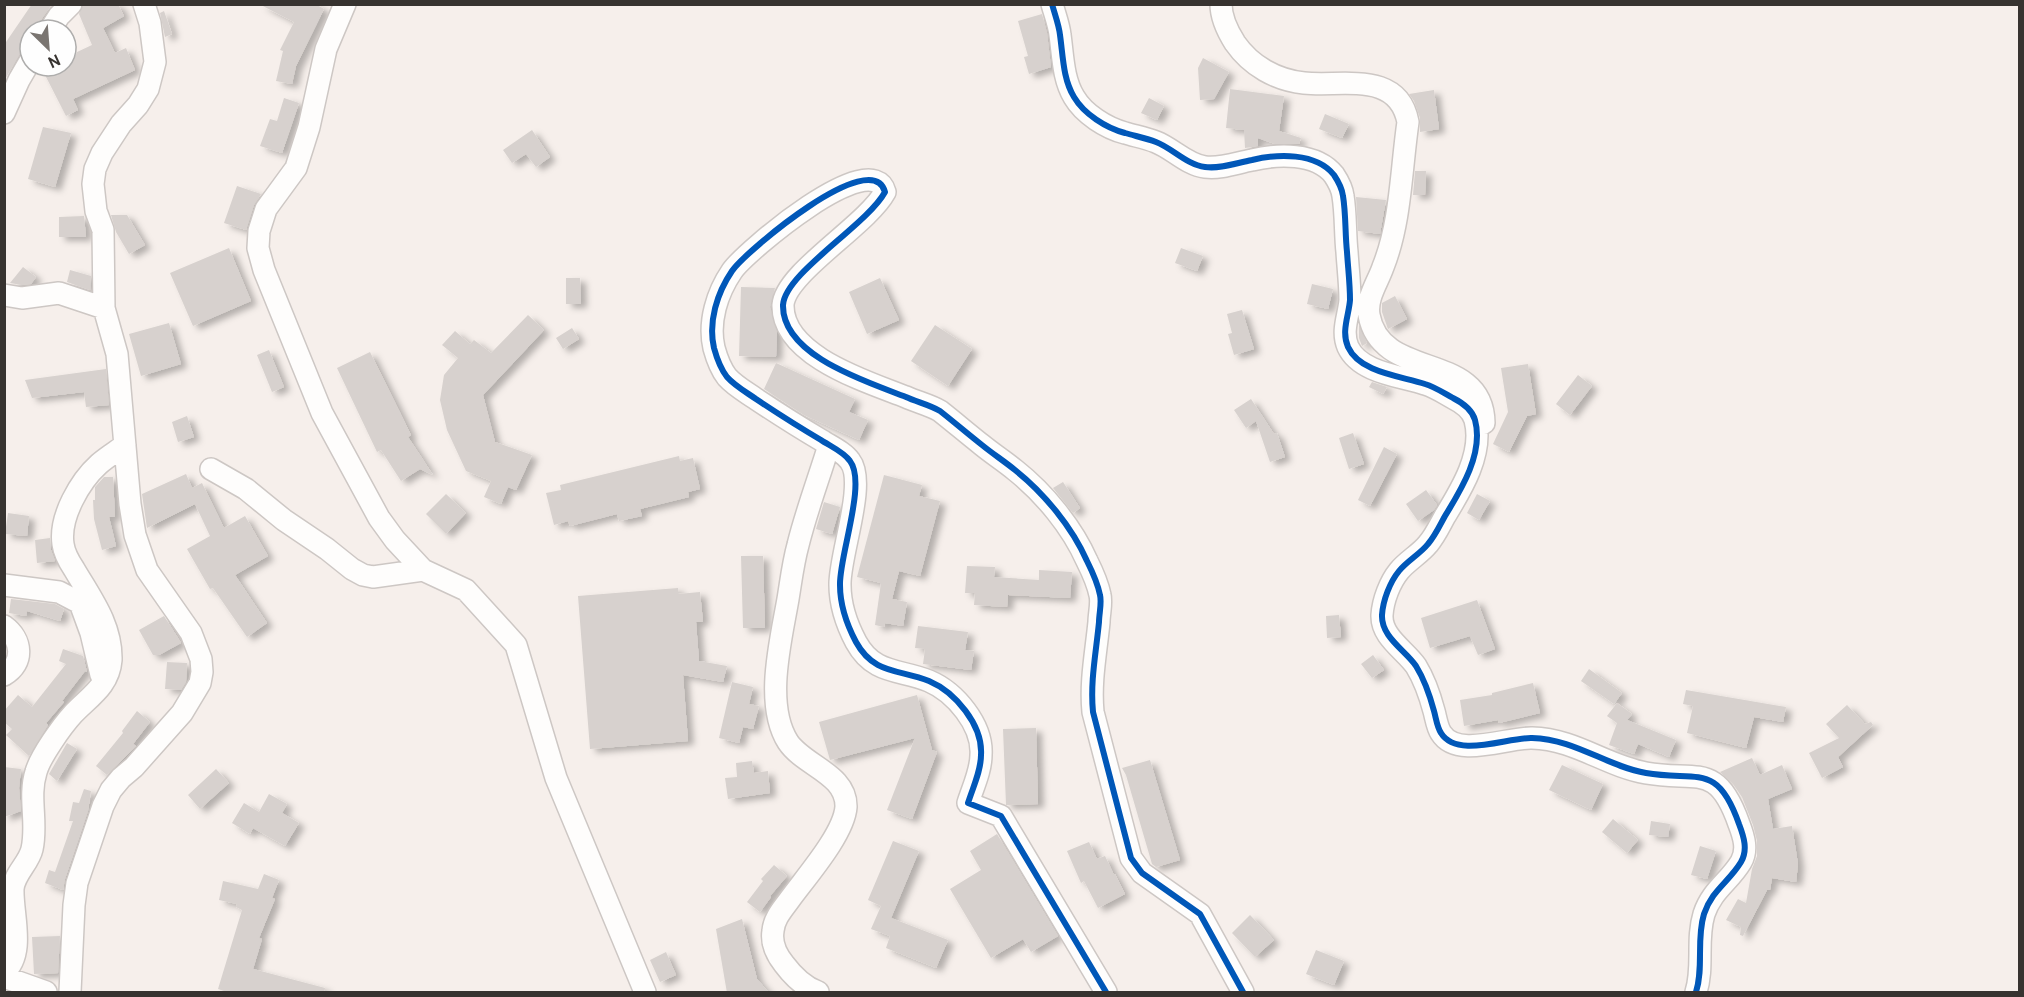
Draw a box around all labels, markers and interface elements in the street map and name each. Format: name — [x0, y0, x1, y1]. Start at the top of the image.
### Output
north arrow — [18, 18, 78, 78]
text: N — [45, 50, 63, 72]

